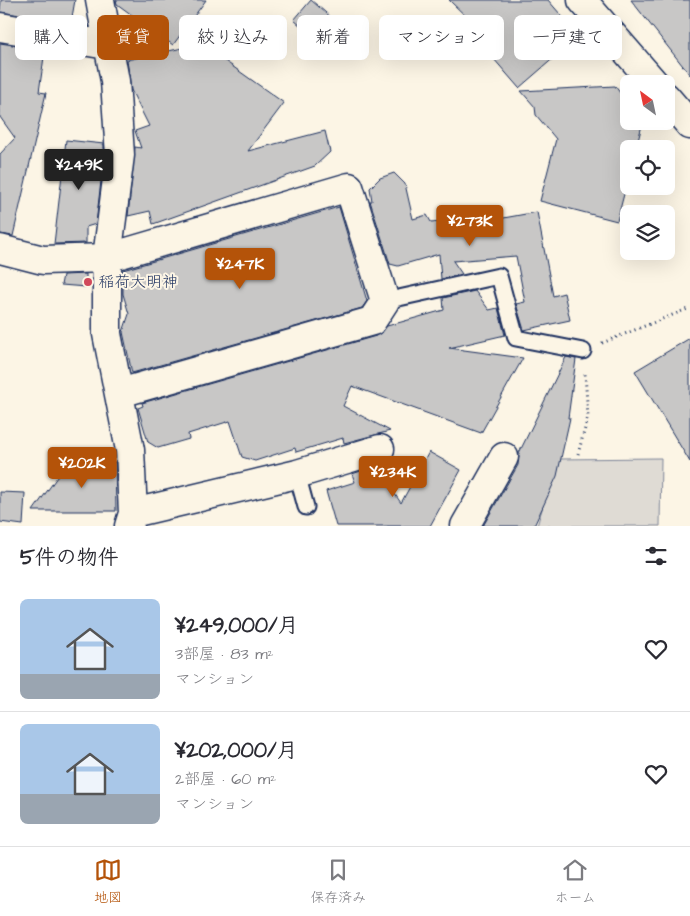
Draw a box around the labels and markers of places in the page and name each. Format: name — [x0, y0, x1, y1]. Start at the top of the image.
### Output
pin: ¥249K — [44, 148, 114, 191]
pin: ¥273K — [435, 204, 505, 247]
pin: ¥247K — [205, 248, 275, 290]
place label: 稲荷大明神 — [98, 271, 178, 293]
marker: 稲荷大明神 — [82, 276, 94, 288]
pin: ¥202K — [47, 446, 117, 489]
pin: ¥234K — [358, 456, 428, 498]

